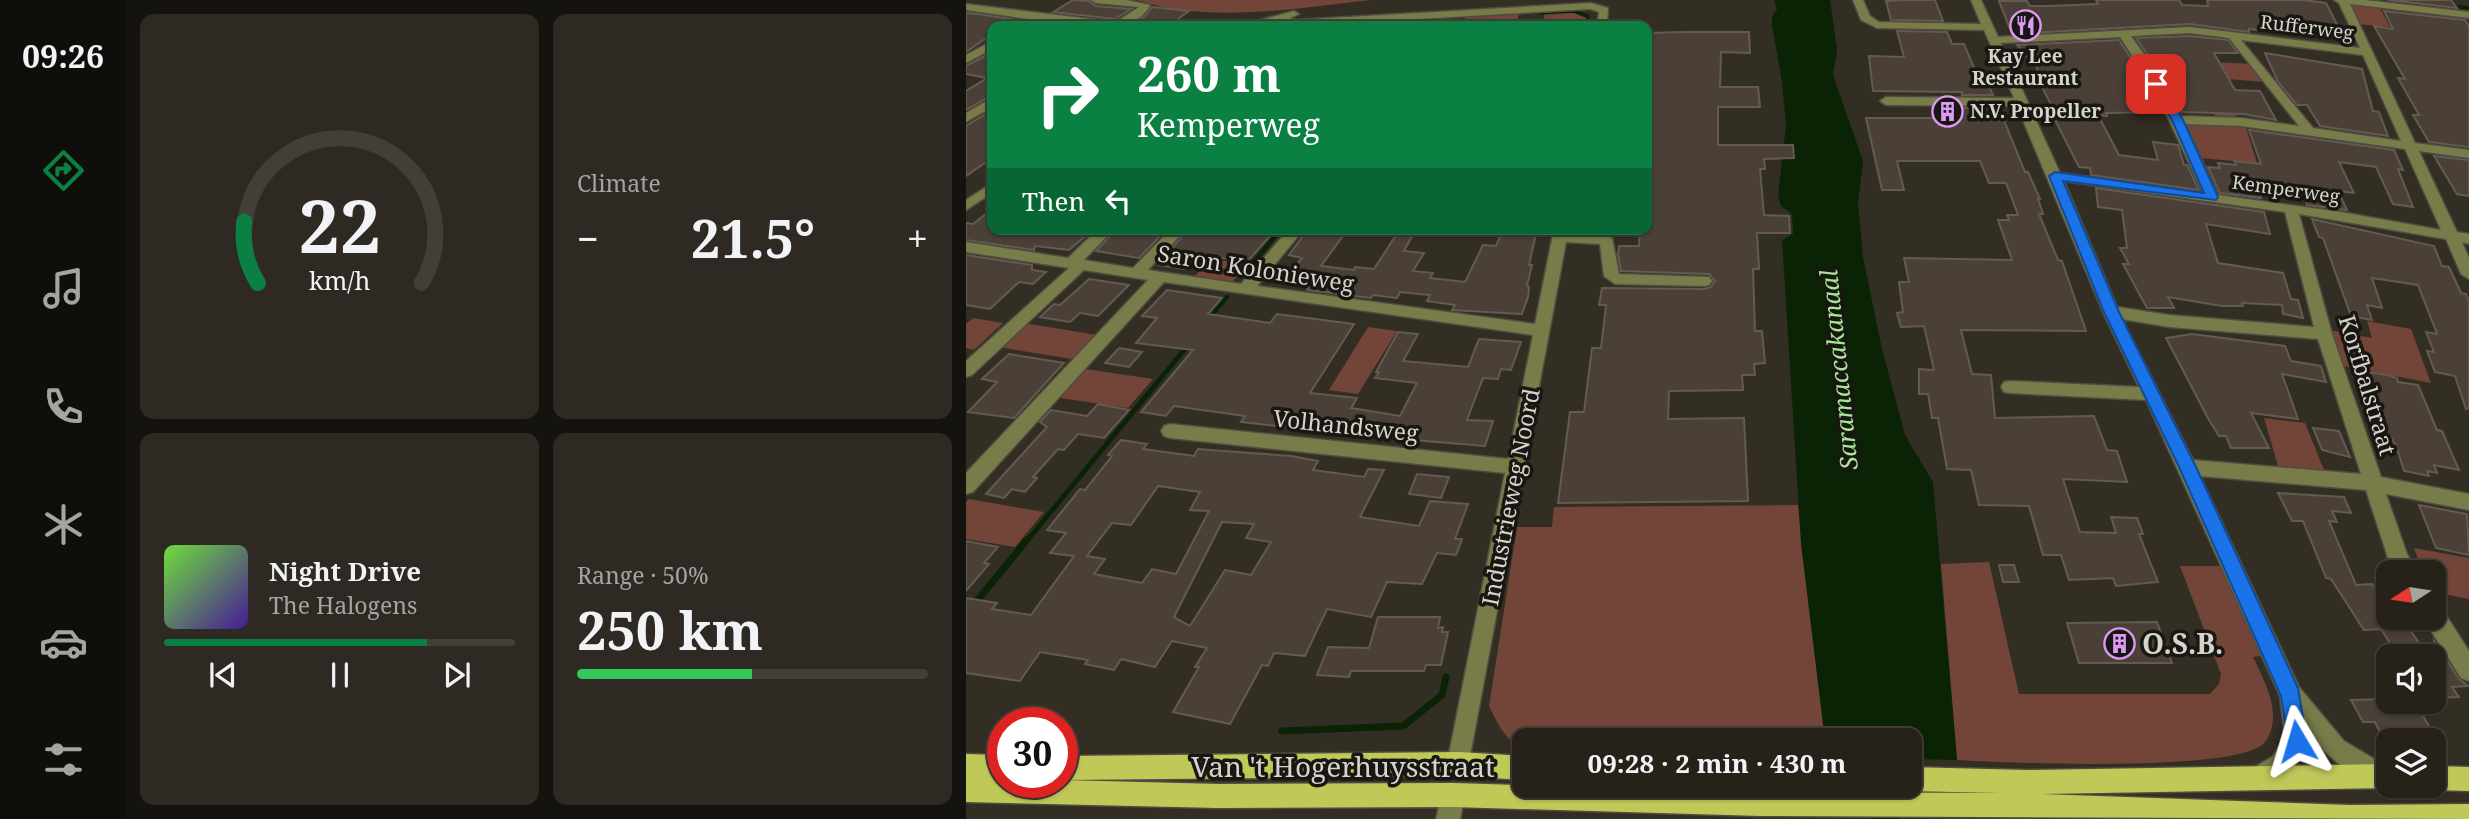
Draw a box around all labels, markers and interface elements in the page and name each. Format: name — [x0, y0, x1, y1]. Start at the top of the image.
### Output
restaurant icon: Kay Lee Restaurant — [2008, 8, 2042, 42]
street label: Rufferweg — [2259, 8, 2355, 46]
text: 09:26 — [22, 34, 104, 77]
text: 260 m — [1137, 40, 1281, 106]
place label: Kay Lee Restaurant — [1972, 43, 2079, 91]
icon: right — [1022, 49, 1113, 140]
pin — [2126, 54, 2186, 114]
icon: arrive — [2137, 65, 2175, 103]
building icon: N.V. Propeller — [1930, 94, 1964, 128]
place label: N.V. Propeller — [1970, 98, 2101, 124]
text: Kemperweg — [1137, 103, 1320, 146]
icon: directions — [39, 146, 88, 195]
text: Climate — [577, 167, 661, 199]
street label: Kemperweg — [2230, 169, 2342, 209]
text: 22 — [298, 175, 381, 274]
icon: left — [1099, 182, 1137, 220]
text: Then — [1022, 183, 1085, 219]
text: 21.5° — [691, 202, 815, 273]
text: − — [577, 212, 599, 264]
text: + — [907, 212, 928, 264]
street label: Saron Kolonieweg — [1155, 237, 1357, 299]
text: km/h — [309, 262, 370, 296]
icon: music — [39, 264, 88, 313]
water label: Saramaccakanaal — [1811, 267, 1865, 472]
street label: Korfbalstraat — [2331, 311, 2405, 459]
icon: phone — [39, 382, 88, 431]
street label: Industrieweg Noord — [1473, 386, 1547, 608]
street label: Volhandsweg — [1272, 401, 1421, 449]
icon: climate — [39, 500, 88, 549]
text: Night Drive — [269, 553, 421, 589]
text: Range · 50% — [577, 559, 709, 591]
north arrow — [2376, 560, 2446, 630]
map controls — [2376, 560, 2446, 798]
text: The Halogens — [269, 589, 417, 621]
text: 250 km — [577, 594, 763, 665]
icon: car — [39, 618, 88, 667]
place label: O.S.B. — [2142, 624, 2223, 662]
building icon: O.S.B. — [2102, 626, 2136, 660]
button: sound — [2376, 644, 2446, 714]
icon: previous — [204, 656, 242, 694]
icon: pause — [321, 656, 359, 694]
icon: next — [438, 656, 476, 694]
position arrow — [2260, 704, 2334, 778]
speed limit sign: 30 — [987, 707, 1078, 798]
button: layers — [2376, 728, 2446, 798]
icon: filters — [39, 735, 88, 784]
text: 09:28 · 2 min · 430 m — [1587, 745, 1847, 781]
street label: Van 't Hogerhuysstraat — [1191, 747, 1495, 785]

